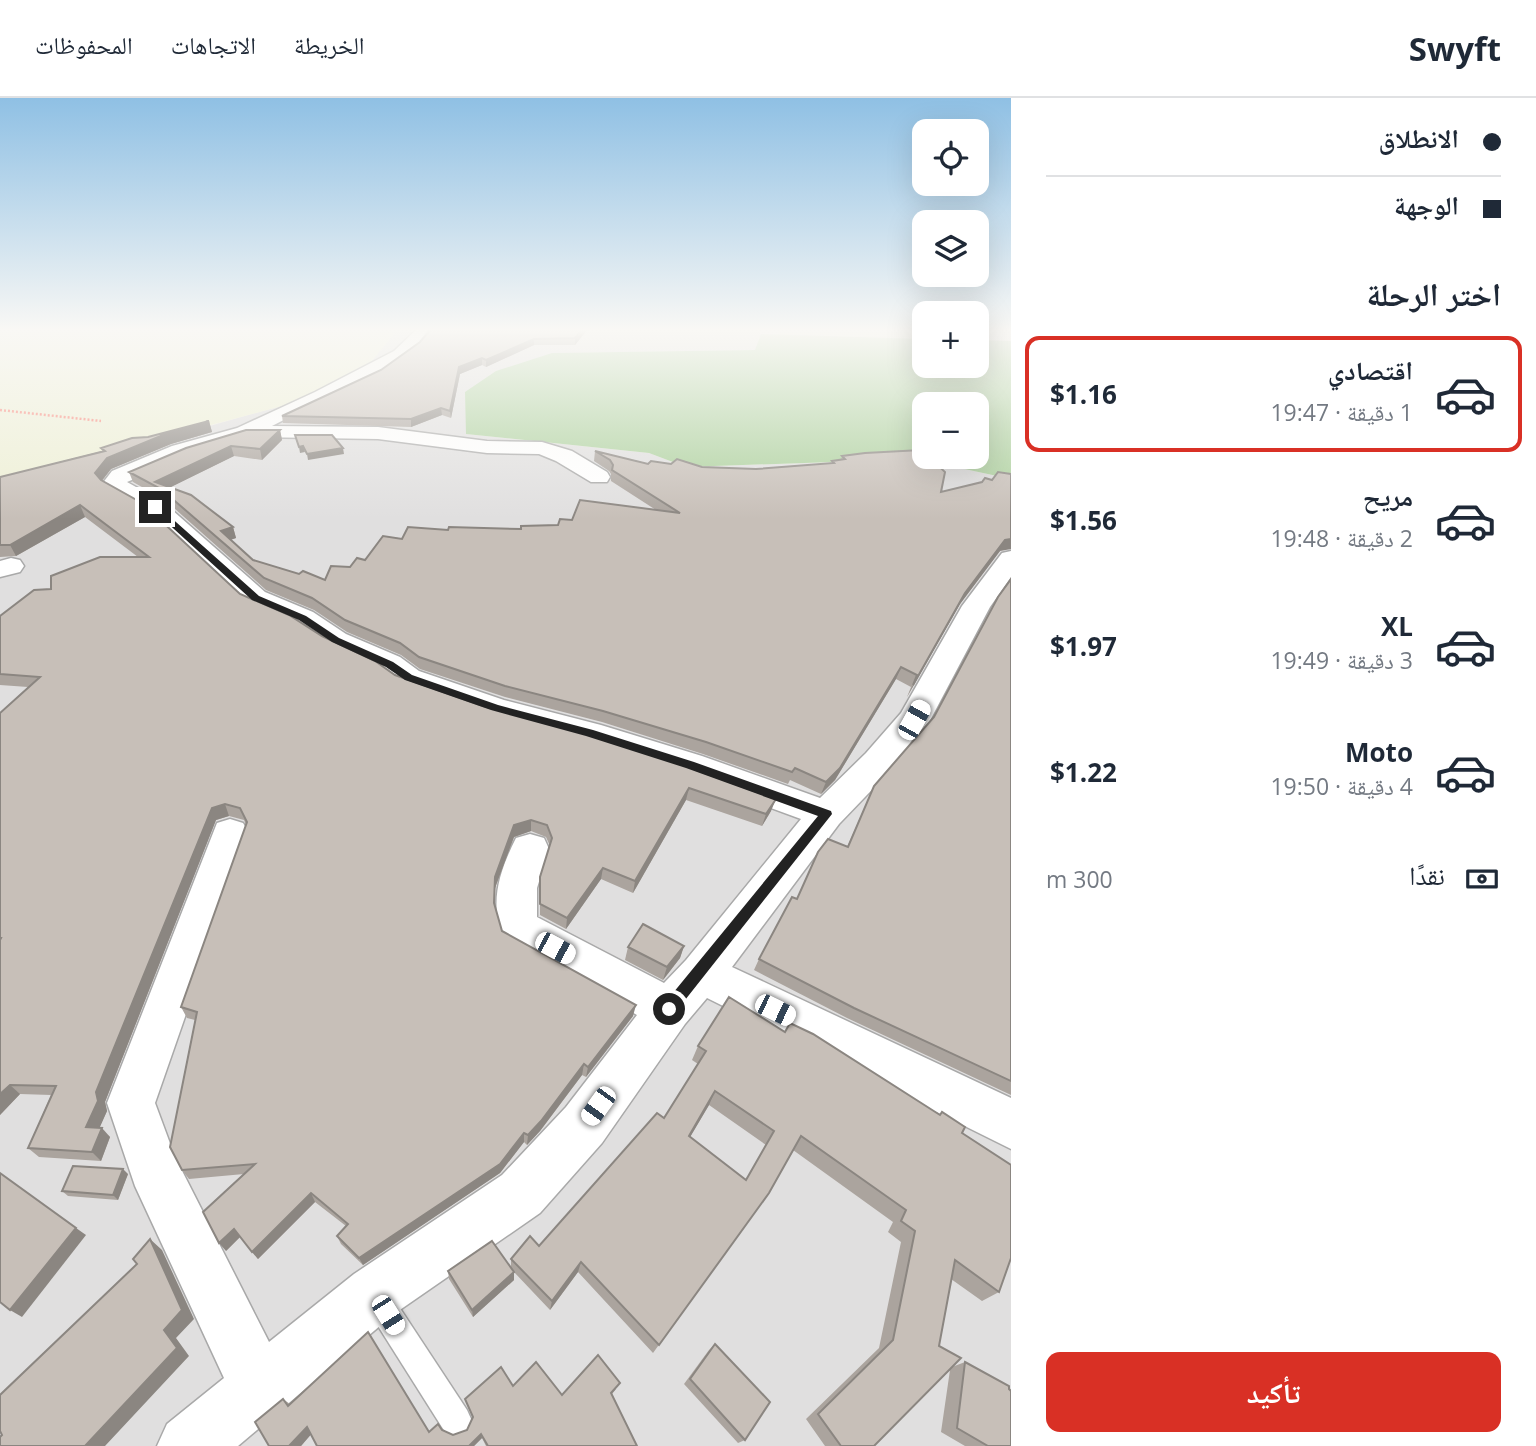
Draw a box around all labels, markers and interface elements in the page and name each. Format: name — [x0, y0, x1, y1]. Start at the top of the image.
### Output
text: Swyft — [1409, 26, 1501, 71]
text: المحفوظات — [35, 28, 133, 61]
text: الاتجاهات — [171, 28, 256, 61]
text: الخريطة — [294, 28, 365, 61]
map controls — [912, 119, 989, 469]
button: locate — [912, 119, 989, 196]
text: الانطلاق — [1379, 120, 1459, 156]
text: الوجهة — [1394, 187, 1459, 223]
button: layers — [912, 210, 989, 287]
text: اختر الرحلة — [1366, 272, 1501, 315]
button: + — [912, 301, 989, 378]
text: اقتصادي — [1328, 352, 1413, 388]
icon: car — [1434, 363, 1497, 426]
text: $1.16 — [1050, 376, 1117, 412]
button: − — [912, 392, 989, 469]
text: 1 دقيقة · 19:47 — [1270, 396, 1413, 428]
text: مريح — [1363, 478, 1413, 514]
icon: car — [1434, 489, 1497, 552]
route end — [139, 491, 171, 523]
text: $1.56 — [1050, 502, 1117, 538]
text: 2 دقيقة · 19:48 — [1270, 522, 1413, 554]
text: XL — [1381, 608, 1413, 644]
icon: car — [1434, 615, 1497, 678]
text: $1.97 — [1050, 628, 1117, 664]
text: 3 دقيقة · 19:49 — [1270, 644, 1413, 676]
car — [895, 697, 934, 743]
text: Moto — [1345, 734, 1413, 770]
icon: car — [1434, 741, 1497, 804]
text: $1.22 — [1050, 754, 1117, 790]
text: 4 دقيقة · 19:50 — [1270, 770, 1413, 802]
text: نقدًا — [1409, 857, 1445, 893]
icon: cash — [1463, 860, 1501, 898]
text: 300 m — [1046, 863, 1113, 895]
car — [532, 929, 579, 967]
car — [752, 991, 799, 1029]
route start — [653, 993, 685, 1025]
car — [578, 1083, 619, 1129]
car — [368, 1292, 409, 1338]
button: تأكيد — [1046, 1352, 1501, 1432]

